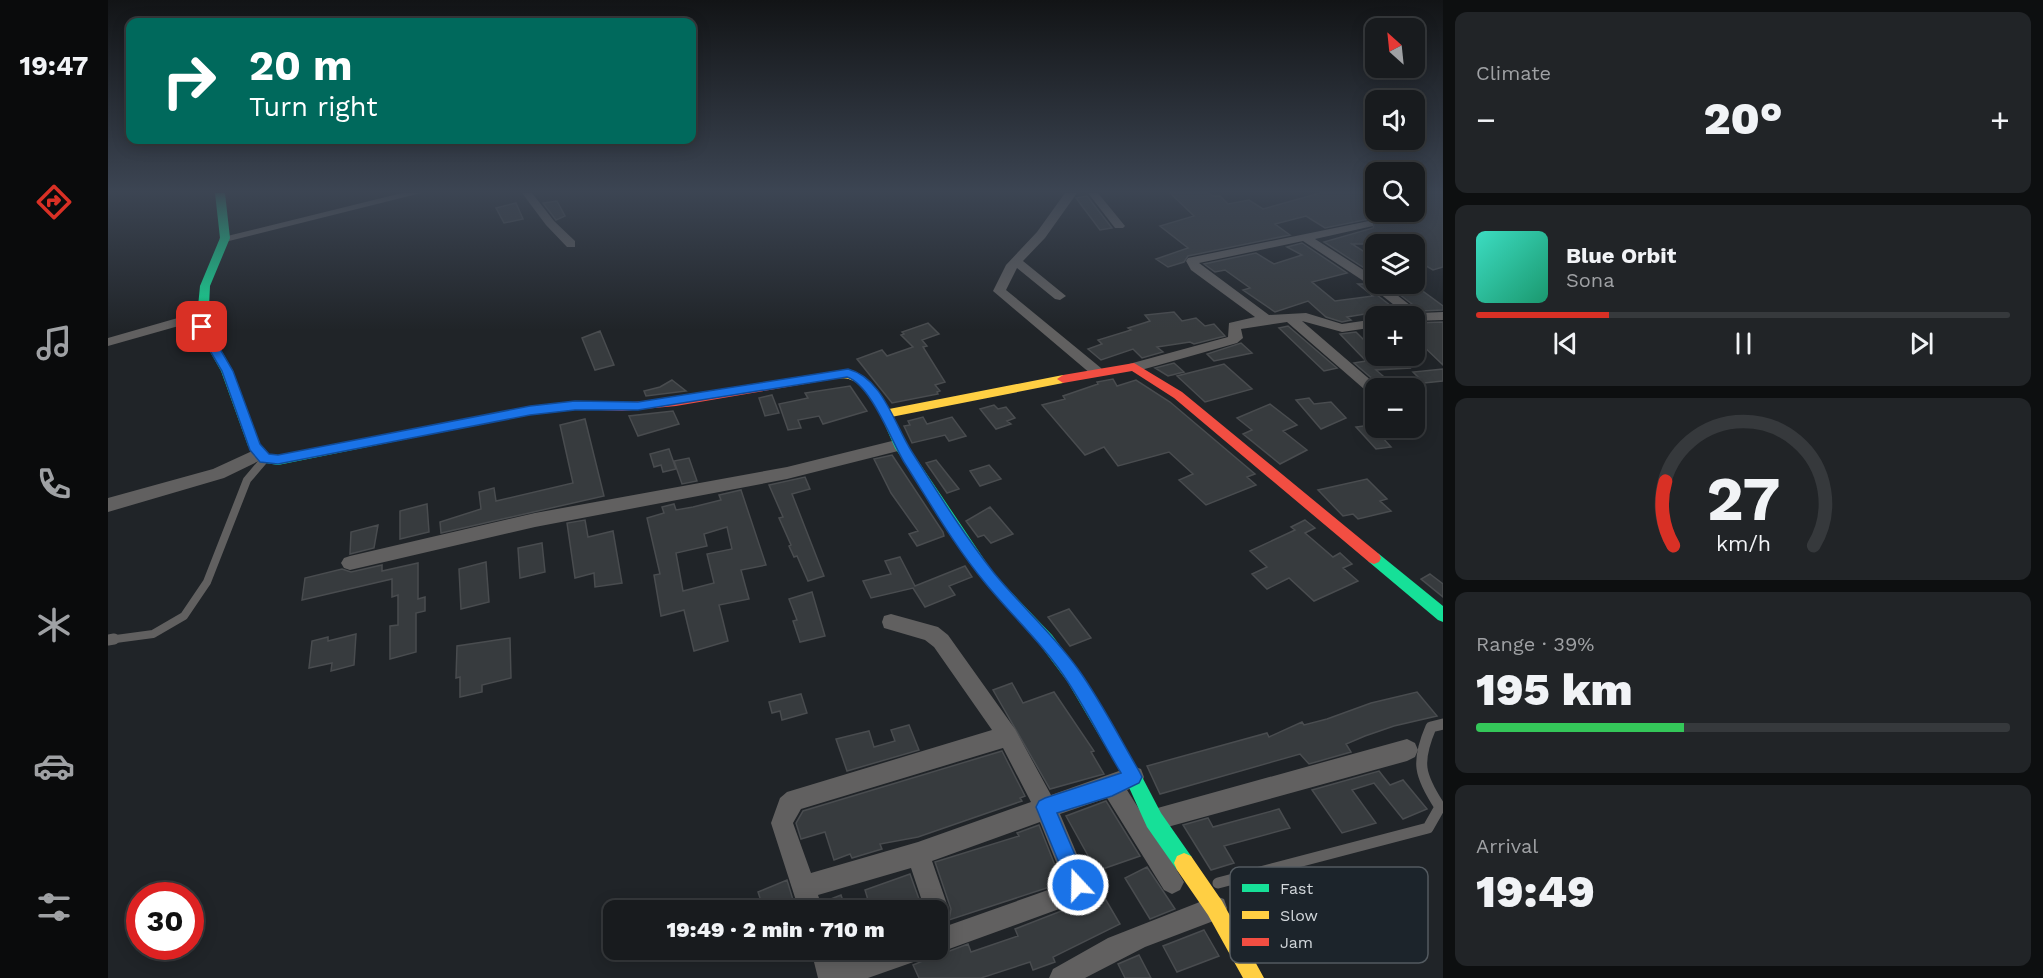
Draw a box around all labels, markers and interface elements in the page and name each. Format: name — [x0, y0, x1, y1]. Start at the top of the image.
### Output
north arrow — [1365, 18, 1425, 78]
map controls — [1365, 18, 1425, 438]
text: 20 m — [249, 41, 353, 90]
icon: right — [150, 42, 228, 120]
text: 19:47 — [20, 50, 88, 82]
text: Climate — [1476, 61, 1551, 85]
button: sound — [1365, 90, 1425, 150]
text: Turn right — [249, 91, 378, 123]
text: 20° — [1703, 92, 1783, 145]
text: − — [1476, 100, 1496, 139]
text: + — [1990, 100, 2010, 139]
button: search — [1365, 162, 1425, 222]
icon: directions — [33, 181, 75, 223]
button: layers — [1365, 234, 1425, 294]
text: Blue Orbit — [1566, 243, 1676, 268]
text: Sona — [1566, 268, 1615, 292]
pin — [176, 301, 227, 352]
button: + — [1365, 306, 1425, 366]
icon: arrive — [185, 310, 218, 343]
icon: music — [33, 322, 75, 364]
icon: previous — [1549, 327, 1582, 360]
icon: pause — [1727, 327, 1760, 360]
icon: next — [1905, 327, 1938, 360]
button: − — [1365, 378, 1425, 438]
text: 27 — [1706, 462, 1780, 535]
icon: phone — [33, 463, 75, 505]
text: km/h — [1715, 531, 1771, 556]
icon: climate — [33, 604, 75, 646]
text: Range · 39% — [1476, 632, 1594, 656]
text: 195 km — [1476, 663, 1633, 716]
icon: car — [33, 745, 75, 787]
text: Arrival — [1476, 834, 1538, 858]
position arrow — [1046, 853, 1110, 917]
text: 19:49 — [1476, 865, 1595, 918]
legend — [1230, 867, 1428, 963]
text: Fast — [1280, 879, 1313, 898]
speed limit sign: 30 — [126, 882, 204, 960]
icon: filters — [33, 886, 75, 928]
text: Slow — [1280, 906, 1318, 925]
text: 19:49 · 2 min · 710 m — [666, 917, 885, 942]
text: Jam — [1280, 933, 1313, 952]

